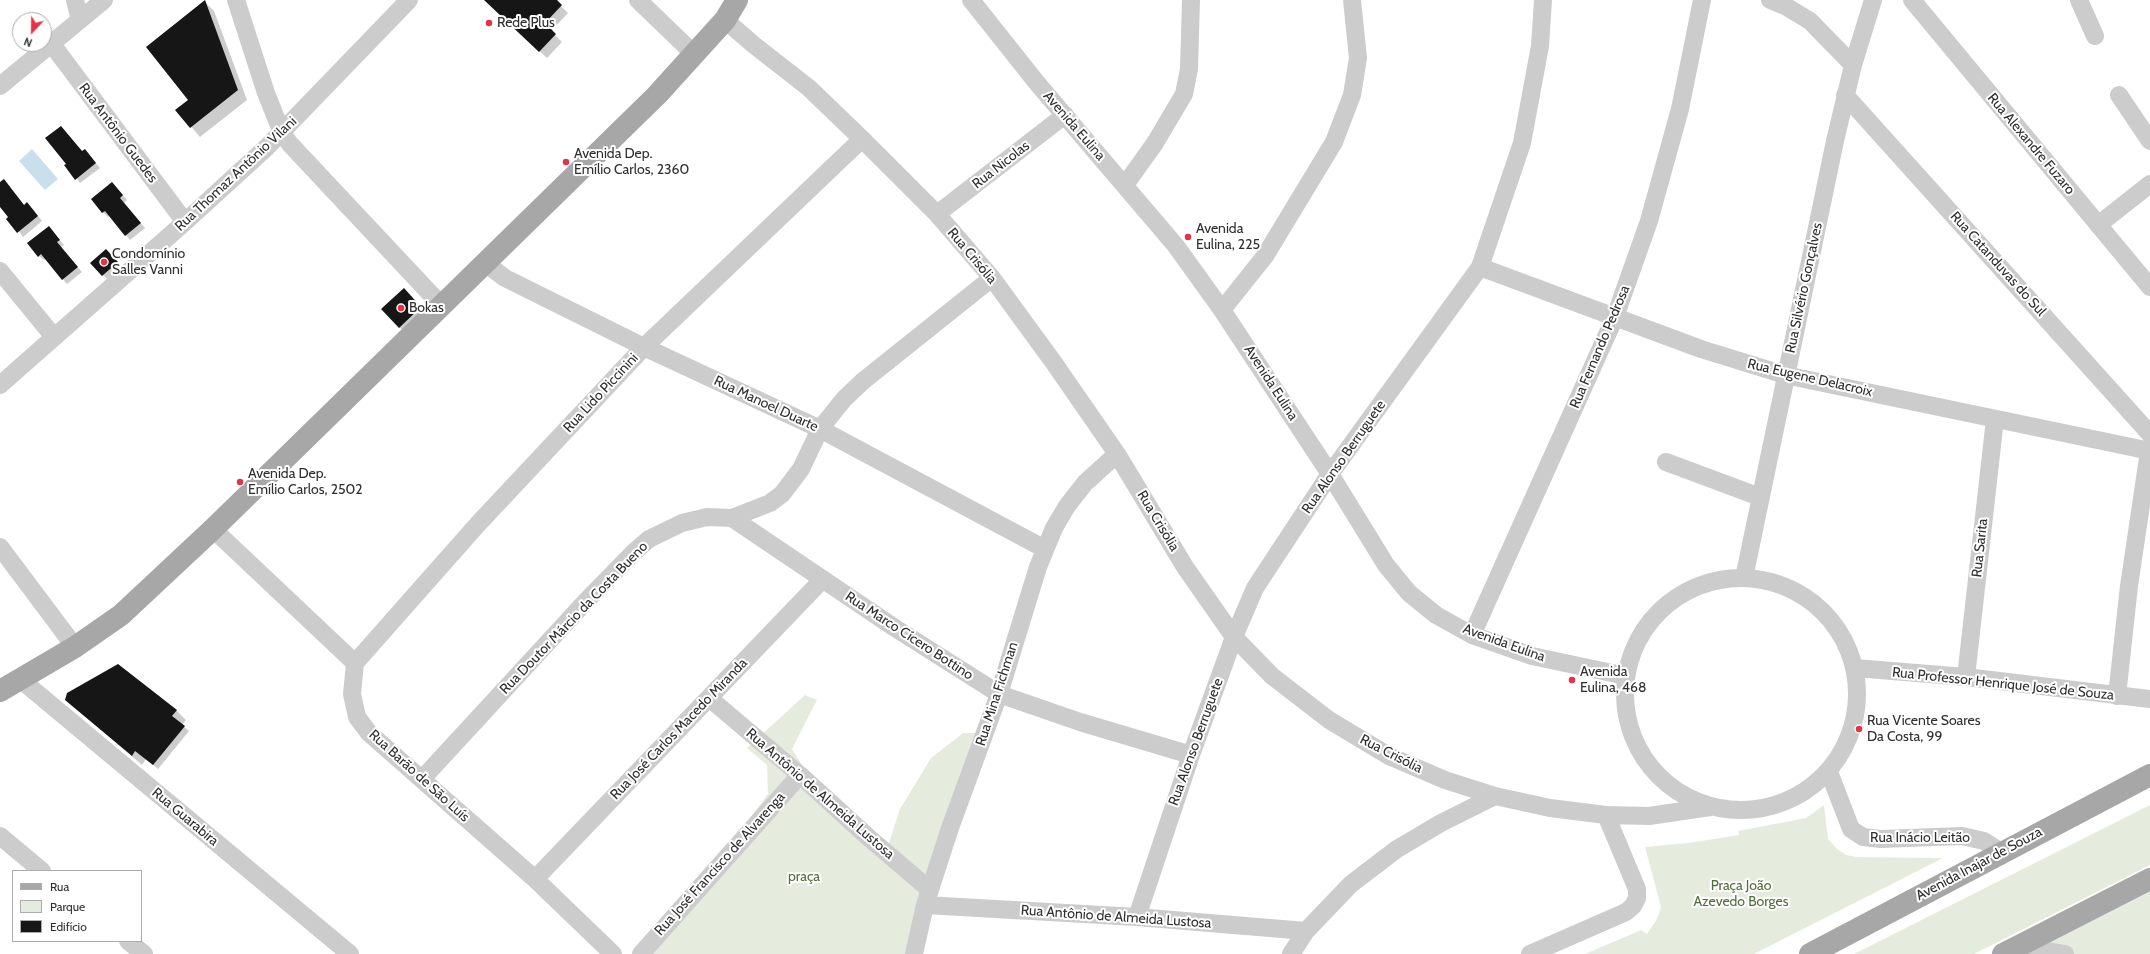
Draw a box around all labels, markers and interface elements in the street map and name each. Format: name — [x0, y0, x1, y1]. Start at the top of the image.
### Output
north arrow — [12, 12, 52, 52]
place label: Rede Plus — [497, 15, 555, 31]
marker: Rede Plus — [484, 18, 494, 28]
text: N — [22, 34, 34, 50]
street label: Rua Antônio Guedes — [75, 80, 161, 186]
street label: Avenida Eulina — [1039, 88, 1109, 164]
street label: Rua Alexandre Fuzaro — [1984, 90, 2078, 198]
street label: Rua Thomaz Antônio Vilani — [172, 113, 300, 235]
street label: Rua Nicolas — [969, 137, 1033, 193]
place label: Avenida Dep. Emílio Carlos, 2360 — [574, 146, 689, 178]
marker: Avenida Dep. Emílio Carlos, 2360 — [561, 157, 571, 167]
street label: Rua Catanduvas do Sul — [1947, 208, 2049, 320]
place label: Avenida Eulina, 225 — [1196, 221, 1260, 254]
street label: Rua Silvério Gonçalves — [1782, 221, 1826, 355]
street label: Rua Crisólia — [944, 225, 1000, 287]
marker: Avenida Eulina, 225 — [1183, 232, 1193, 242]
place label: Condomínio Salles Vanni — [112, 246, 185, 278]
marker: Condomínio Salles Vanni — [99, 257, 109, 267]
street label: Rua Fernando Pedrosa — [1566, 283, 1634, 411]
place label: Bokas — [409, 300, 444, 316]
marker: Bokas — [396, 303, 406, 313]
street label: Avenida Eulina — [1240, 342, 1302, 424]
street label: Rua Lido Piccinini — [560, 350, 642, 436]
street label: Rua Eugene Delacroix — [1746, 355, 1874, 401]
street label: Rua Manoel Duarte — [711, 373, 821, 435]
street label: Rua Alonso Berruguete — [1299, 397, 1389, 517]
place label: Avenida Dep. Emílio Carlos, 2502 — [248, 466, 363, 498]
marker: Avenida Dep. Emílio Carlos, 2502 — [235, 477, 245, 487]
street label: Rua Crisólia — [1133, 488, 1183, 554]
street label: Rua Sarita — [1969, 518, 1991, 578]
street label: Rua Doutor Márcio da Costa Bueno — [497, 538, 651, 698]
street label: Rua Marco Cícero Bottino — [842, 588, 976, 684]
street label: Avenida Eulina — [1461, 620, 1547, 666]
street label: Rua Mina Fichman — [972, 640, 1022, 748]
street label: Rua José Carlos Macedo Miranda — [607, 655, 751, 803]
place label: Avenida Eulina, 468 — [1580, 664, 1646, 696]
street label: Rua Professor Henrique José de Souza — [1891, 664, 2115, 704]
marker: Avenida Eulina, 468 — [1567, 675, 1577, 685]
street label: Rua Alonso Berruguete — [1165, 676, 1227, 808]
place label: Rua Vicente Soares Da Costa, 99 — [1867, 713, 1981, 746]
marker: Rua Vicente Soares Da Costa, 99 — [1854, 724, 1864, 734]
street label: Rua Antônio de Almeida Lustosa — [743, 725, 897, 863]
street label: Rua Barão de São Luís — [365, 726, 473, 826]
street label: Rua Crisólia — [1357, 731, 1425, 777]
street label: Rua Guarabira — [148, 784, 222, 850]
street label: Rua José Francisco de Alvarenga — [651, 789, 789, 939]
street label: Avenida Inajar de Souza — [1913, 824, 2045, 904]
street label: Rua Inácio Leitão — [1870, 830, 1970, 846]
park label: praça — [788, 869, 820, 885]
legend — [12, 870, 142, 942]
park label: Praça João Azevedo Borges — [1693, 878, 1789, 910]
text: Rua — [50, 879, 69, 894]
text: Parque — [50, 899, 85, 914]
street label: Rua Antônio de Almeida Lustosa — [1020, 902, 1212, 932]
text: Edifício — [50, 919, 87, 934]

